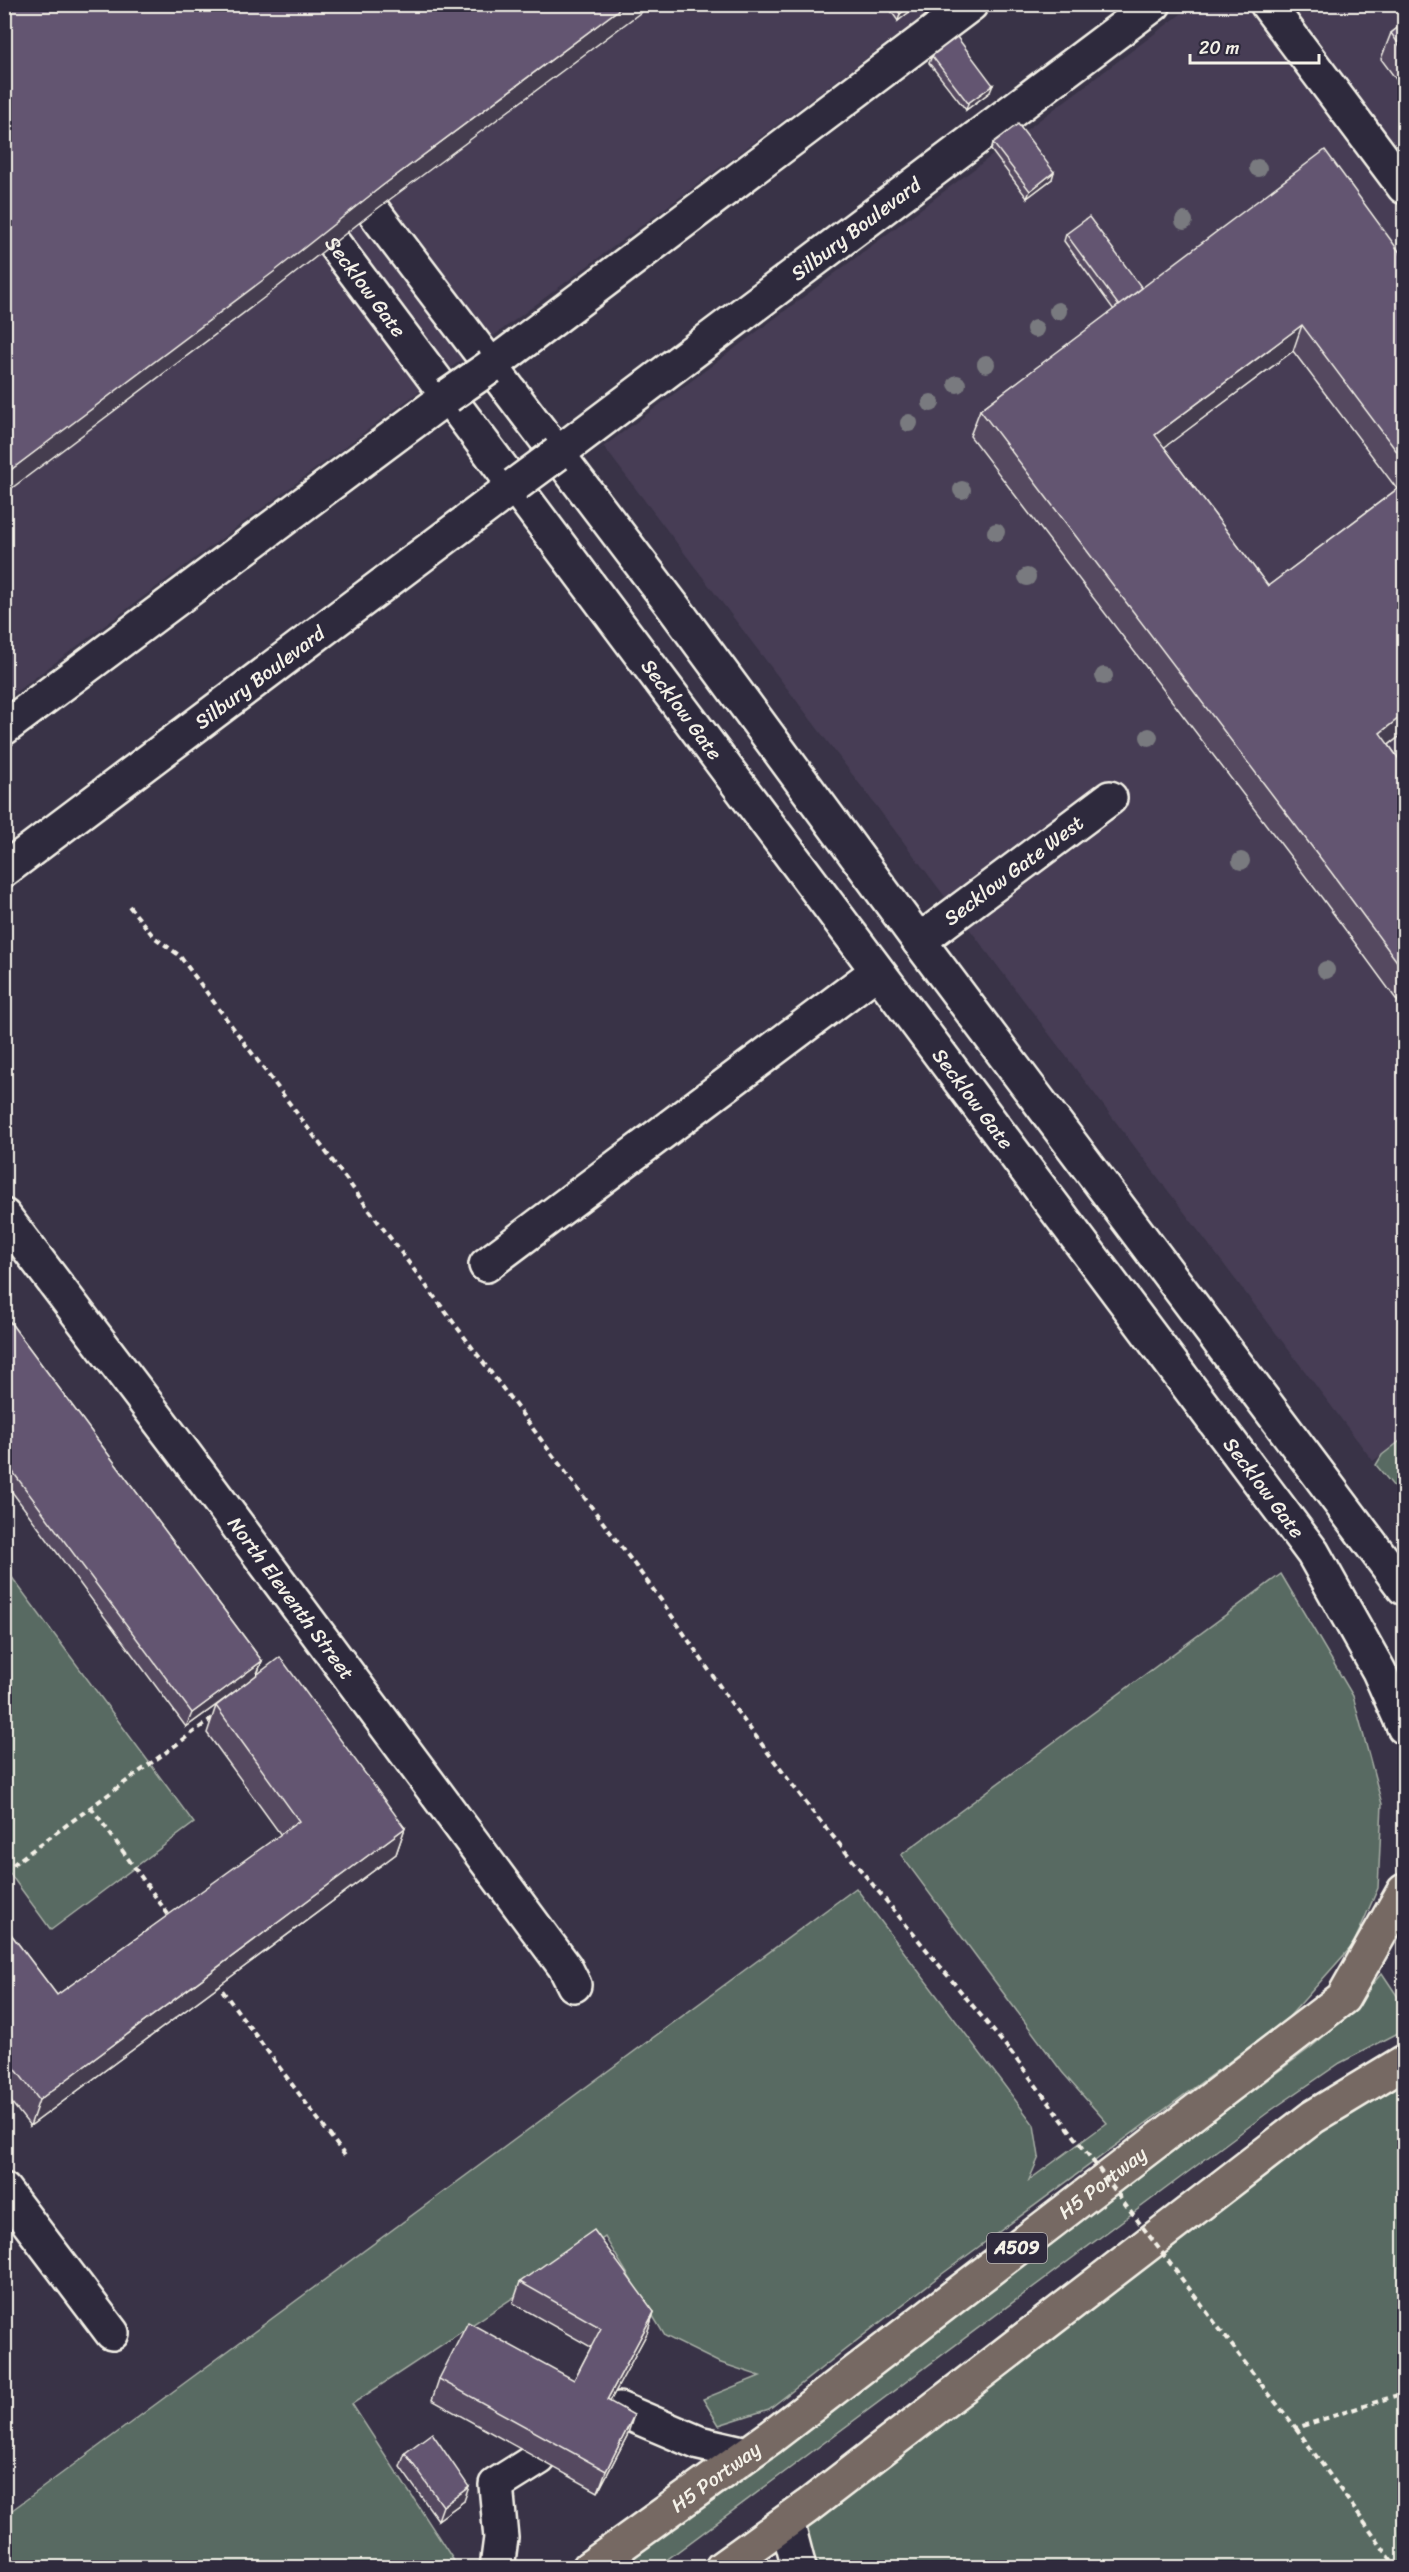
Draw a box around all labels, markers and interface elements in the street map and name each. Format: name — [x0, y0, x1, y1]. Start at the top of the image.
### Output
scale bar — [1190, 27, 1319, 65]
text: 20 m — [1199, 32, 1239, 64]
street label: Silbury Boulevard — [783, 167, 930, 290]
street label: Secklow Gate — [316, 228, 416, 345]
street label: Silbury Boulevard — [187, 616, 334, 738]
street label: Secklow Gate — [632, 651, 732, 768]
street label: Secklow Gate West — [936, 806, 1091, 935]
street label: Secklow Gate — [923, 1040, 1023, 1157]
street label: Secklow Gate — [1214, 1429, 1314, 1546]
street label: North Eleventh Street — [219, 1509, 364, 1688]
street label: H5 Portway — [1050, 2137, 1155, 2228]
road number: A509 — [987, 2233, 1047, 2263]
street label: H5 Portway — [663, 2432, 769, 2522]

